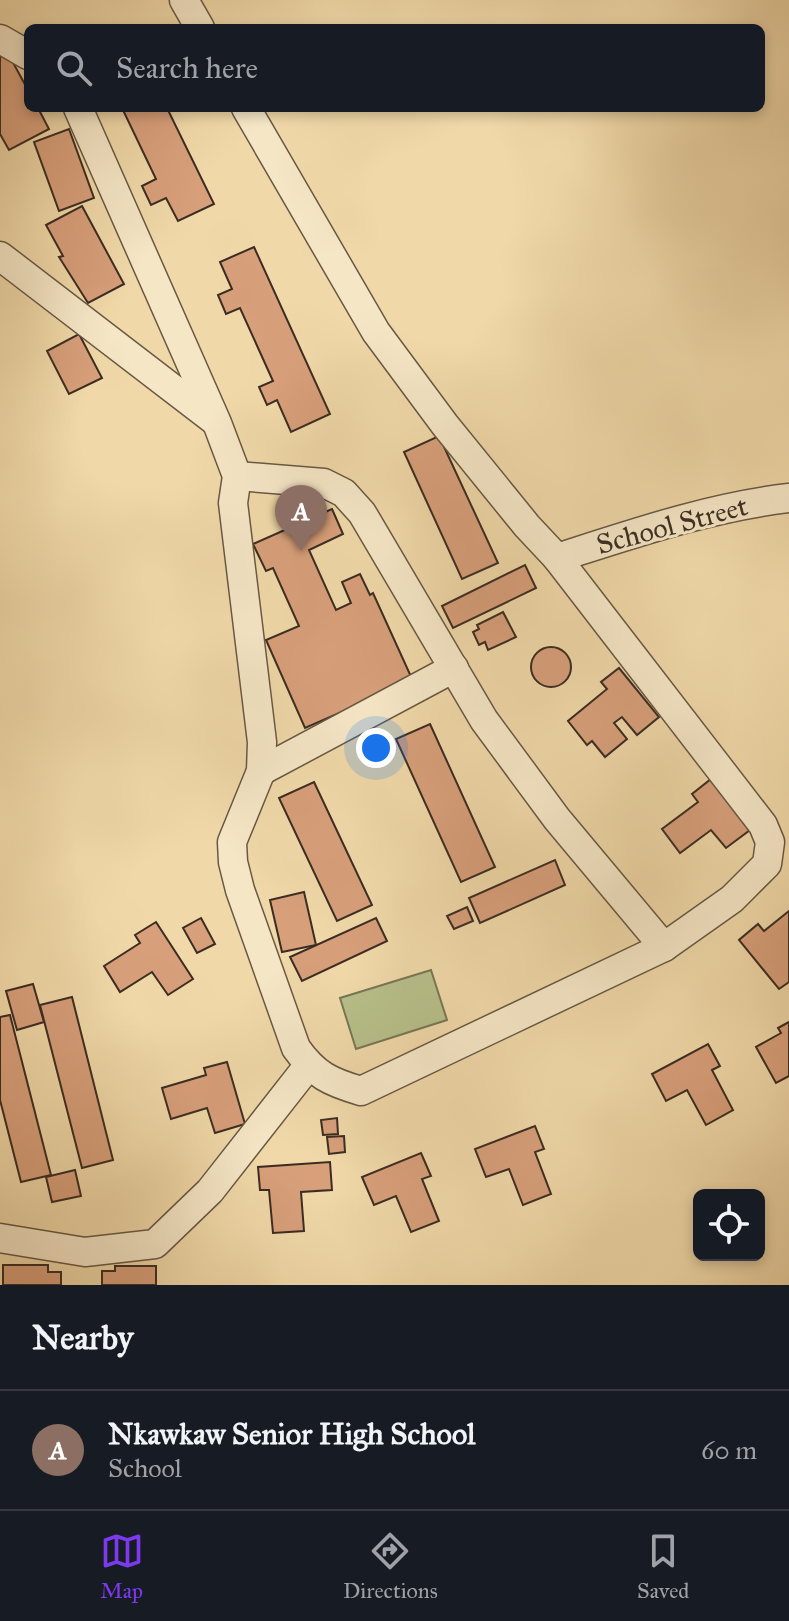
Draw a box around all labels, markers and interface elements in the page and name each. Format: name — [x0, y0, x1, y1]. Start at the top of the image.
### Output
search box — [24, 24, 765, 112]
icon: search — [52, 46, 96, 90]
text: Search here — [116, 50, 258, 86]
pin: A — [275, 485, 327, 551]
street label: School Street — [593, 488, 751, 562]
your location — [356, 728, 396, 768]
map controls — [693, 1189, 765, 1261]
button: locate — [693, 1189, 765, 1261]
text: Nearby — [32, 1317, 134, 1358]
text: Nkawkaw Senior High School — [108, 1416, 475, 1452]
text: A — [49, 1434, 67, 1466]
text: 60 m — [701, 1434, 757, 1466]
text: School — [108, 1452, 182, 1484]
tab: Map — [100, 1529, 144, 1604]
tab: Directions — [343, 1529, 438, 1604]
tab: Saved — [637, 1529, 689, 1604]

